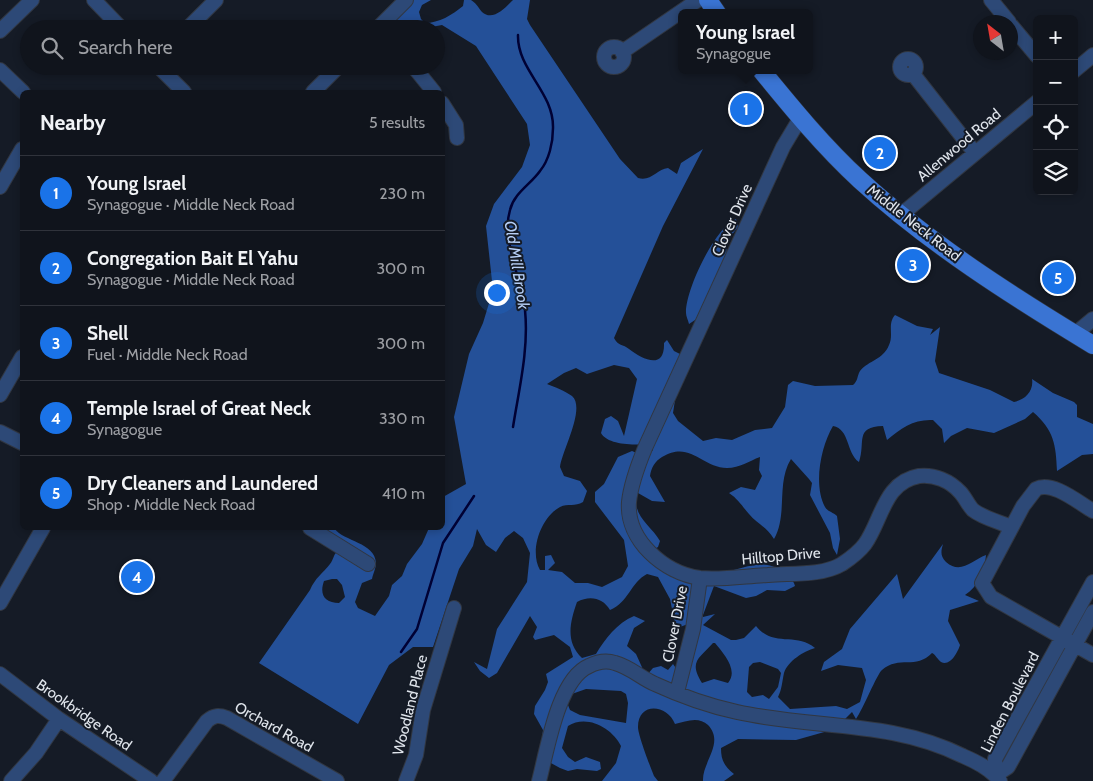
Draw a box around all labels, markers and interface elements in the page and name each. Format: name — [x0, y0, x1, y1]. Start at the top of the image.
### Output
popup — [678, 9, 813, 74]
north arrow — [973, 15, 1018, 60]
map controls — [1033, 15, 1078, 195]
button: + — [1033, 15, 1078, 60]
search box — [20, 20, 445, 75]
text: Young Israel — [696, 21, 795, 44]
icon: search — [38, 34, 66, 62]
text: Search here — [78, 36, 172, 59]
text: Synagogue — [696, 44, 771, 63]
button: − — [1033, 60, 1078, 105]
pin: 1 — [730, 90, 762, 128]
street label: Allenwood Road — [914, 105, 1004, 185]
button: locate — [1033, 105, 1078, 150]
text: Nearby — [40, 110, 106, 135]
text: 5 results — [369, 113, 425, 132]
pin: 2 — [864, 134, 896, 172]
button: layers — [1033, 150, 1078, 195]
text: Young Israel — [87, 172, 186, 195]
street label: Clover Drive — [708, 181, 756, 259]
street label: Middle Neck Road — [864, 181, 964, 265]
text: 1 — [53, 184, 59, 203]
text: 230 m — [379, 184, 425, 203]
text: Synagogue · Middle Neck Road — [87, 195, 295, 214]
water label: Old Mill Brook — [501, 219, 534, 312]
pin: 3 — [897, 246, 929, 284]
text: Congregation Bait El Yahu — [87, 247, 298, 270]
text: 2 — [52, 259, 60, 278]
text: 300 m — [376, 259, 425, 278]
pin: 5 — [1042, 259, 1074, 297]
text: Synagogue · Middle Neck Road — [87, 270, 295, 289]
your location — [484, 280, 510, 306]
text: Shell — [87, 322, 128, 345]
text: 3 — [52, 334, 60, 353]
text: 300 m — [376, 334, 425, 353]
text: Fuel · Middle Neck Road — [87, 345, 248, 364]
text: Temple Israel of Great Neck — [87, 397, 311, 420]
text: 4 — [51, 409, 61, 428]
text: 330 m — [379, 409, 425, 428]
text: Synagogue — [87, 420, 162, 439]
text: Dry Cleaners and Laundered — [87, 472, 318, 495]
text: 5 — [52, 484, 60, 503]
text: 410 m — [382, 484, 425, 503]
text: Shop · Middle Neck Road — [87, 495, 255, 514]
street label: Hilltop Drive — [741, 544, 822, 568]
pin: 4 — [121, 558, 153, 596]
street label: Clover Drive — [659, 584, 691, 664]
street label: Linden Boulevard — [977, 649, 1043, 755]
street label: Woodland Place — [389, 653, 431, 757]
street label: Brookbridge Road — [33, 675, 135, 755]
street label: Orchard Road — [232, 698, 316, 756]

